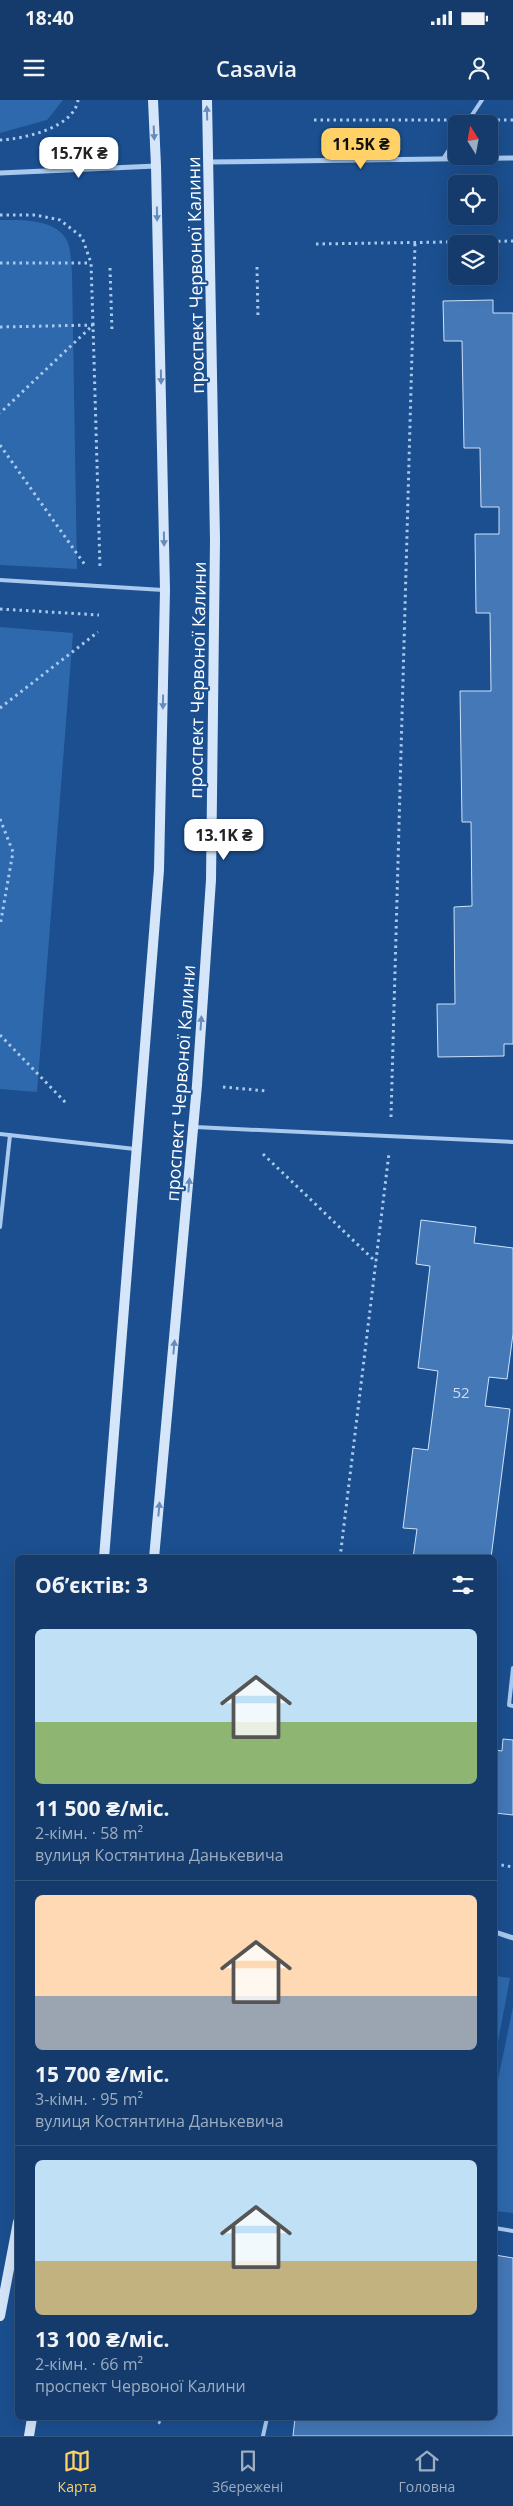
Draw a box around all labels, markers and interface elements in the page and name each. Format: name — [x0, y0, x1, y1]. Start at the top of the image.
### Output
text: 18:40 — [25, 5, 74, 31]
text: Casavia — [216, 53, 297, 83]
icon: menu — [20, 54, 48, 82]
icon: person — [465, 54, 493, 82]
one-way arrow — [203, 105, 211, 121]
north arrow — [448, 115, 498, 165]
map controls — [448, 115, 498, 285]
one-way arrow — [151, 125, 159, 141]
pin: 11.5K ₴ — [315, 128, 407, 170]
text: 11.5K ₴ — [332, 133, 390, 155]
pin: 15.7K ₴ — [33, 136, 125, 179]
text: 15.7K ₴ — [50, 142, 108, 164]
street label: проспект Червоної Калини — [181, 156, 209, 394]
button: locate — [448, 175, 498, 225]
one-way arrow — [153, 207, 161, 223]
button: layers — [448, 235, 498, 285]
one-way arrow — [157, 369, 165, 385]
one-way arrow — [160, 532, 168, 548]
street label: проспект Червоної Калини — [183, 561, 211, 799]
one-way arrow — [159, 694, 167, 710]
pin: 13.1K ₴ — [178, 818, 270, 861]
text: 13.1K ₴ — [195, 824, 253, 846]
street label: проспект Червоної Калини — [160, 964, 200, 1202]
one-way arrow — [198, 1015, 206, 1031]
one-way arrow — [185, 1177, 193, 1193]
one-way arrow — [170, 1339, 178, 1355]
house number: 52 — [452, 1382, 470, 1402]
one-way arrow — [155, 1501, 163, 1517]
text: Об’єктів: 3 — [35, 1571, 148, 1599]
icon: filters — [449, 1571, 477, 1599]
icon: home — [211, 1662, 301, 1752]
text: 11 500 ₴/міс. — [35, 1794, 170, 1822]
text: 2-кімн. · 58 m² — [35, 1822, 143, 1844]
text: вулиця Костянтина Данькевича — [35, 1844, 284, 1866]
icon: home — [211, 1927, 301, 2017]
text: 15 700 ₴/міс. — [35, 2060, 170, 2088]
text: 3-кімн. · 95 m² — [35, 2088, 143, 2110]
text: вулиця Костянтина Данькевича — [35, 2110, 284, 2132]
icon: home — [211, 2192, 301, 2282]
text: 13 100 ₴/міс. — [35, 2325, 170, 2353]
text: 2-кімн. · 66 m² — [35, 2353, 143, 2375]
text: проспект Червоної Калини — [35, 2375, 246, 2397]
tab: Карта — [58, 2447, 97, 2496]
tab: Збережені — [212, 2447, 283, 2496]
tab: Головна — [399, 2447, 455, 2496]

